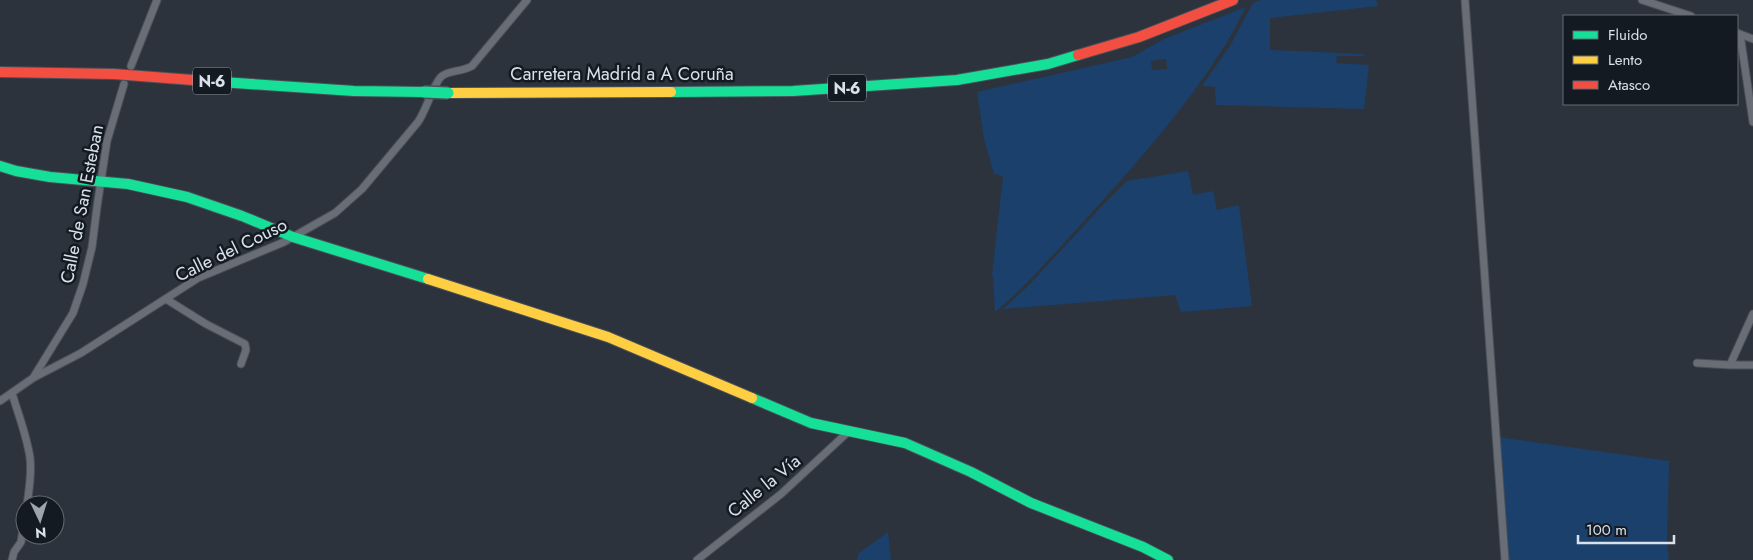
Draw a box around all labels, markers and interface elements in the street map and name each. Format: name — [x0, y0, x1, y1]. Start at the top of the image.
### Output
legend — [1563, 15, 1738, 105]
text: Fluido — [1608, 24, 1647, 46]
text: Lento — [1608, 49, 1642, 71]
street label: Carretera Madrid a A Coruña — [510, 61, 734, 87]
road number: N-6 — [193, 68, 231, 94]
text: Atasco — [1608, 74, 1650, 96]
road number: N-6 — [828, 75, 866, 102]
street label: Calle de San Esteban — [54, 122, 110, 286]
street label: Calle del Couso — [171, 212, 292, 288]
street label: Calle la Vía — [722, 448, 806, 524]
north arrow — [15, 495, 65, 545]
scale bar — [1578, 512, 1674, 544]
text: 100 m — [1586, 519, 1627, 541]
text: N — [35, 523, 47, 543]

